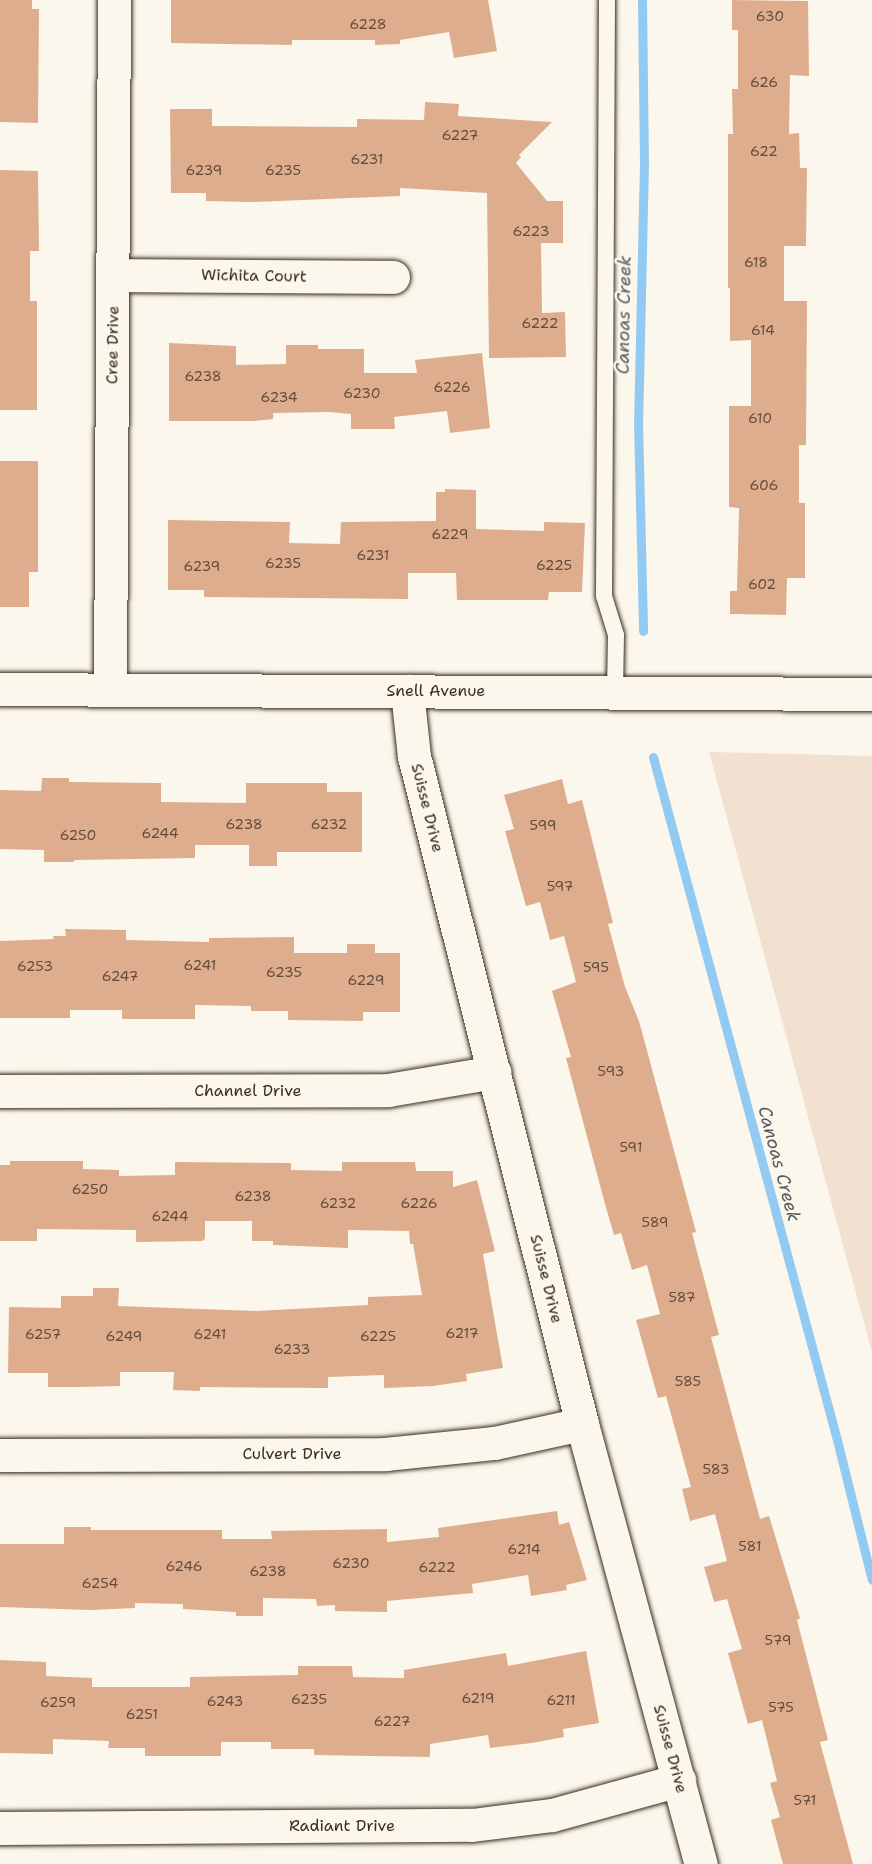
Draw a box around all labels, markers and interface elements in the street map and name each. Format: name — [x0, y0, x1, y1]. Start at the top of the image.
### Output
house number: 630 — [756, 8, 784, 24]
house number: 6228 — [349, 16, 387, 32]
house number: 626 — [750, 74, 778, 90]
house number: 6227 — [442, 127, 478, 143]
house number: 622 — [750, 143, 778, 159]
house number: 6231 — [351, 151, 383, 167]
house number: 6239 — [186, 162, 222, 178]
house number: 6235 — [265, 162, 301, 178]
house number: 6223 — [513, 223, 549, 239]
house number: 618 — [744, 254, 768, 270]
water label: Canoas Creek — [612, 255, 636, 375]
street label: Wichita Court — [201, 265, 307, 287]
street label: Cree Drive — [103, 306, 123, 384]
house number: 6222 — [522, 315, 558, 331]
house number: 614 — [751, 322, 775, 338]
house number: 6238 — [184, 368, 222, 384]
house number: 6226 — [434, 379, 470, 395]
house number: 6230 — [343, 385, 381, 401]
house number: 6234 — [260, 389, 298, 405]
house number: 610 — [748, 410, 772, 426]
house number: 606 — [750, 477, 778, 493]
house number: 6229 — [432, 526, 468, 542]
house number: 6231 — [357, 547, 389, 563]
house number: 6235 — [265, 555, 301, 571]
house number: 6225 — [536, 557, 572, 573]
house number: 6239 — [184, 558, 220, 574]
house number: 602 — [748, 576, 776, 592]
street label: Snell Avenue — [387, 681, 485, 701]
street label: Suisse Drive — [407, 762, 447, 854]
house number: 6238 — [225, 816, 263, 832]
house number: 6232 — [311, 816, 347, 832]
house number: 599 — [530, 817, 556, 833]
house number: 6244 — [141, 825, 179, 841]
house number: 6250 — [60, 827, 96, 843]
house number: 597 — [547, 878, 573, 894]
house number: 6241 — [184, 957, 216, 973]
house number: 6253 — [17, 958, 53, 974]
house number: 595 — [583, 959, 609, 975]
house number: 6235 — [266, 964, 302, 980]
house number: 6247 — [102, 968, 138, 984]
house number: 6229 — [348, 972, 384, 988]
house number: 593 — [598, 1063, 624, 1079]
street label: Channel Drive — [194, 1081, 302, 1101]
water label: Canoas Creek — [753, 1104, 805, 1224]
house number: 591 — [619, 1139, 643, 1155]
house number: 6250 — [72, 1181, 108, 1197]
house number: 6238 — [234, 1188, 272, 1204]
house number: 6232 — [320, 1195, 356, 1211]
house number: 6226 — [401, 1195, 437, 1211]
house number: 6244 — [151, 1208, 189, 1224]
house number: 589 — [641, 1214, 669, 1230]
street label: Suisse Drive — [526, 1233, 566, 1325]
house number: 587 — [669, 1289, 695, 1305]
house number: 6217 — [446, 1325, 478, 1341]
house number: 6257 — [25, 1326, 61, 1342]
house number: 6241 — [194, 1326, 226, 1342]
house number: 6249 — [106, 1328, 142, 1344]
house number: 6225 — [360, 1328, 396, 1344]
house number: 6233 — [274, 1341, 310, 1357]
house number: 585 — [675, 1373, 701, 1389]
street label: Culvert Drive — [242, 1444, 342, 1464]
house number: 583 — [702, 1461, 730, 1477]
house number: 581 — [738, 1538, 762, 1554]
house number: 6214 — [507, 1541, 541, 1557]
house number: 6230 — [332, 1555, 370, 1571]
house number: 6246 — [165, 1558, 203, 1574]
house number: 6222 — [419, 1559, 455, 1575]
house number: 6238 — [249, 1563, 287, 1579]
house number: 6254 — [82, 1575, 118, 1591]
house number: 579 — [765, 1632, 791, 1648]
house number: 6219 — [461, 1690, 495, 1706]
house number: 6235 — [291, 1691, 327, 1707]
house number: 6211 — [546, 1692, 576, 1708]
house number: 6243 — [207, 1693, 243, 1709]
house number: 6259 — [40, 1694, 76, 1710]
house number: 575 — [768, 1699, 794, 1715]
street label: Suisse Drive — [649, 1703, 691, 1795]
house number: 6251 — [126, 1706, 158, 1722]
house number: 6227 — [374, 1713, 410, 1729]
house number: 571 — [794, 1792, 816, 1808]
street label: Radiant Drive — [289, 1816, 395, 1836]

